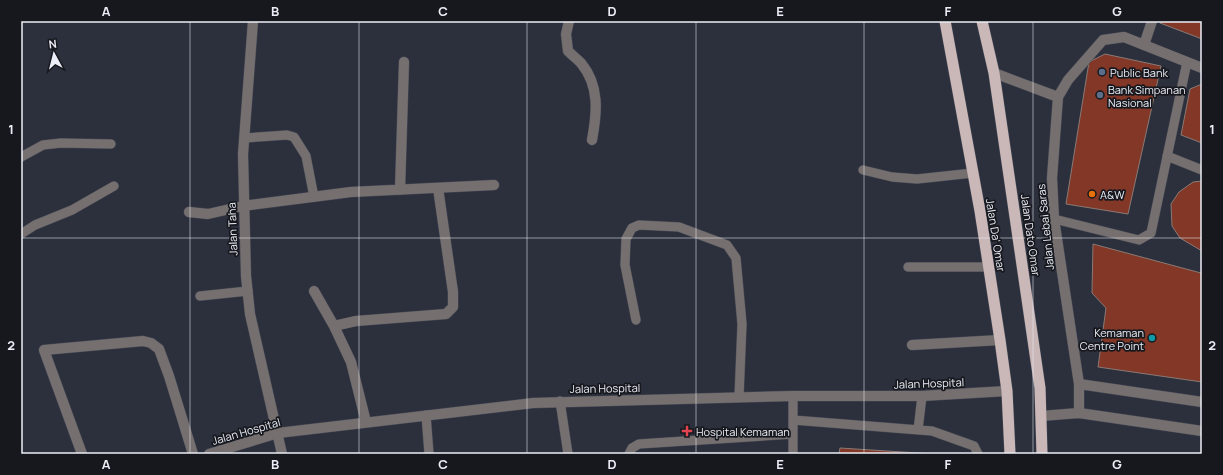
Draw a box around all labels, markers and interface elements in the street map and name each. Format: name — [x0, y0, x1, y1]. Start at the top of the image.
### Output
text: A — [102, 2, 111, 20]
text: B — [271, 2, 279, 20]
text: C — [438, 2, 448, 20]
text: D — [607, 2, 617, 20]
text: E — [776, 2, 784, 20]
text: F — [945, 2, 952, 20]
text: G — [1112, 2, 1122, 20]
north arrow — [34, 34, 74, 74]
text: N — [48, 36, 58, 52]
place label: Public Bank — [1110, 65, 1169, 80]
marker: Public Bank — [1097, 67, 1107, 77]
place label: Bank Simpanan Nasional — [1108, 82, 1186, 110]
marker: Bank Simpanan Nasional — [1095, 90, 1105, 100]
text: 1 — [8, 120, 14, 138]
text: 1 — [1209, 120, 1215, 138]
street label: Jalan Lebai Saras — [1033, 183, 1057, 271]
place label: A&W — [1100, 187, 1125, 202]
marker: A&W — [1087, 189, 1097, 199]
street label: Jalan Dato Omar — [1018, 193, 1044, 277]
street label: Jalan Da' Omar — [983, 197, 1009, 273]
street label: Jalan Taha — [224, 202, 240, 256]
place label: Kemaman Centre Point — [1080, 325, 1144, 353]
marker: Kemaman Centre Point — [1147, 333, 1157, 343]
text: 2 — [7, 336, 15, 354]
text: 2 — [1208, 336, 1216, 354]
street label: Jalan Hospital — [893, 374, 965, 392]
street label: Jalan Hospital — [570, 380, 640, 396]
street label: Jalan Hospital — [210, 414, 282, 448]
place label: Hospital Kemaman — [696, 424, 790, 439]
marker: Hospital Kemaman — [681, 425, 693, 437]
text: A — [102, 455, 111, 473]
text: B — [271, 455, 279, 473]
text: C — [438, 455, 448, 473]
text: D — [607, 455, 617, 473]
text: E — [776, 455, 784, 473]
text: F — [945, 455, 952, 473]
text: G — [1112, 455, 1122, 473]

